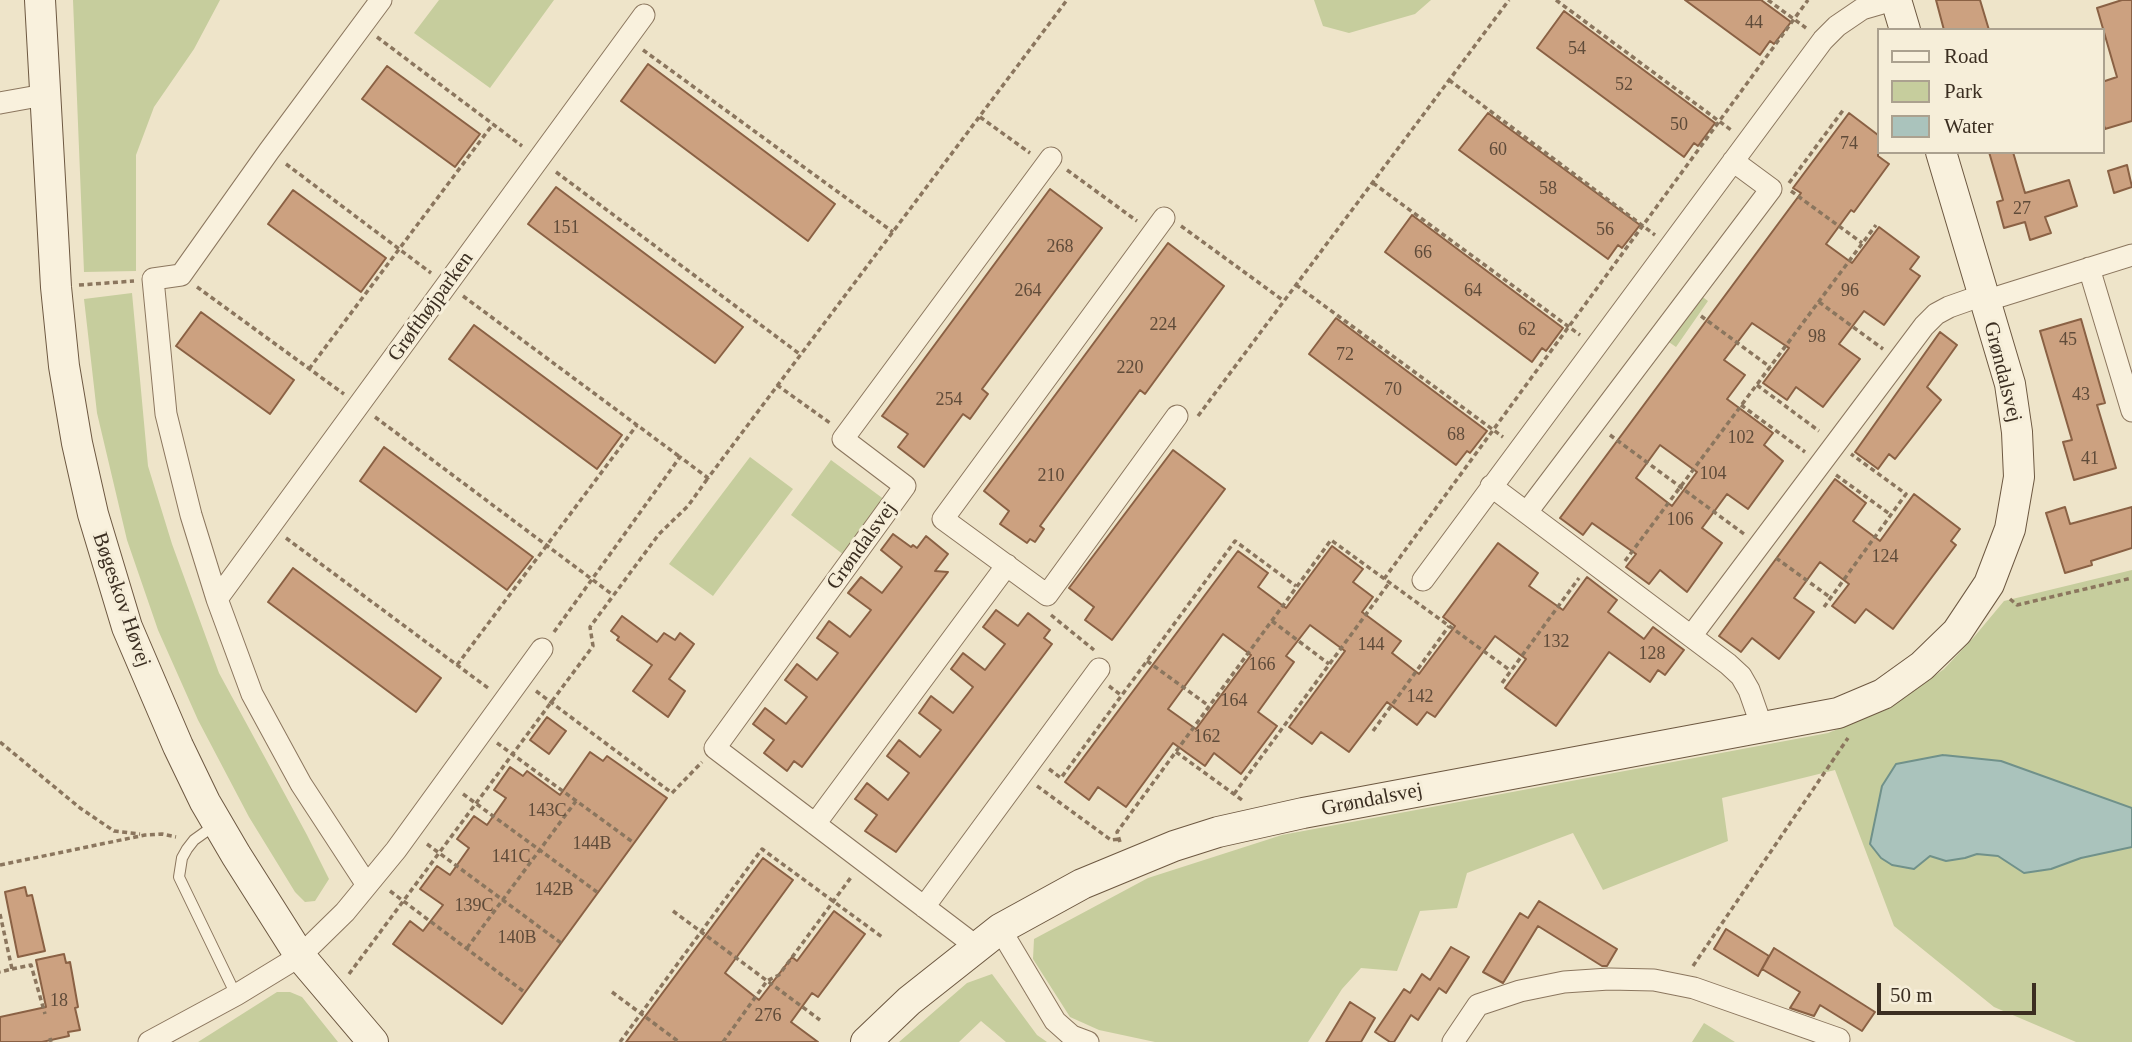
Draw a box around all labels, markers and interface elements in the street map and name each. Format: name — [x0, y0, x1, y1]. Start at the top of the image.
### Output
house number: 44 — [1745, 12, 1763, 34]
legend — [1876, 28, 2104, 154]
house number: 54 — [1568, 38, 1586, 60]
text: Road — [1944, 44, 1988, 68]
house number: 52 — [1615, 74, 1633, 96]
text: Park — [1944, 79, 1983, 103]
house number: 50 — [1670, 114, 1688, 136]
text: Water — [1944, 114, 1994, 138]
house number: 74 — [1840, 133, 1858, 155]
house number: 60 — [1489, 139, 1507, 161]
house number: 58 — [1539, 178, 1557, 200]
house number: 27 — [2013, 198, 2031, 220]
house number: 151 — [552, 217, 580, 239]
house number: 56 — [1596, 219, 1614, 241]
house number: 268 — [1046, 236, 1073, 258]
house number: 66 — [1414, 242, 1432, 264]
street label: Grøfthøjparken — [383, 247, 479, 367]
house number: 264 — [1015, 280, 1042, 302]
house number: 64 — [1464, 280, 1482, 302]
house number: 96 — [1841, 280, 1859, 302]
house number: 224 — [1150, 314, 1176, 336]
house number: 62 — [1518, 319, 1536, 341]
street label: Grøndalsvej — [1977, 319, 2027, 425]
house number: 98 — [1808, 326, 1826, 348]
house number: 45 — [2059, 329, 2077, 351]
house number: 72 — [1336, 344, 1354, 366]
house number: 220 — [1116, 357, 1143, 379]
house number: 70 — [1384, 379, 1402, 401]
house number: 43 — [2072, 384, 2090, 406]
house number: 254 — [936, 389, 962, 411]
house number: 68 — [1447, 424, 1465, 446]
house number: 102 — [1728, 427, 1754, 449]
house number: 41 — [2081, 448, 2099, 470]
house number: 104 — [1700, 463, 1726, 485]
house number: 210 — [1038, 465, 1064, 487]
street label: Grøndalsvej — [822, 497, 902, 595]
house number: 106 — [1666, 509, 1694, 531]
street label: Bøgeskov Høvej — [86, 529, 156, 671]
house number: 124 — [1871, 546, 1898, 568]
house number: 132 — [1542, 631, 1569, 653]
house number: 144 — [1358, 634, 1384, 656]
house number: 128 — [1638, 643, 1666, 665]
house number: 166 — [1248, 654, 1275, 676]
house number: 142 — [1406, 686, 1434, 708]
house number: 164 — [1220, 690, 1247, 712]
house number: 162 — [1194, 726, 1220, 748]
street label: Grøndalsvej — [1319, 778, 1425, 822]
house number: 143C — [527, 800, 567, 822]
house number: 144B — [572, 833, 612, 855]
house number: 141C — [491, 846, 531, 868]
house number: 142B — [534, 879, 574, 901]
house number: 139C — [454, 895, 494, 917]
house number: 140B — [497, 927, 537, 949]
scale bar — [1880, 968, 2039, 1012]
text: 50 m — [1890, 983, 1933, 1007]
house number: 18 — [50, 990, 68, 1012]
house number: 276 — [754, 1005, 782, 1027]

